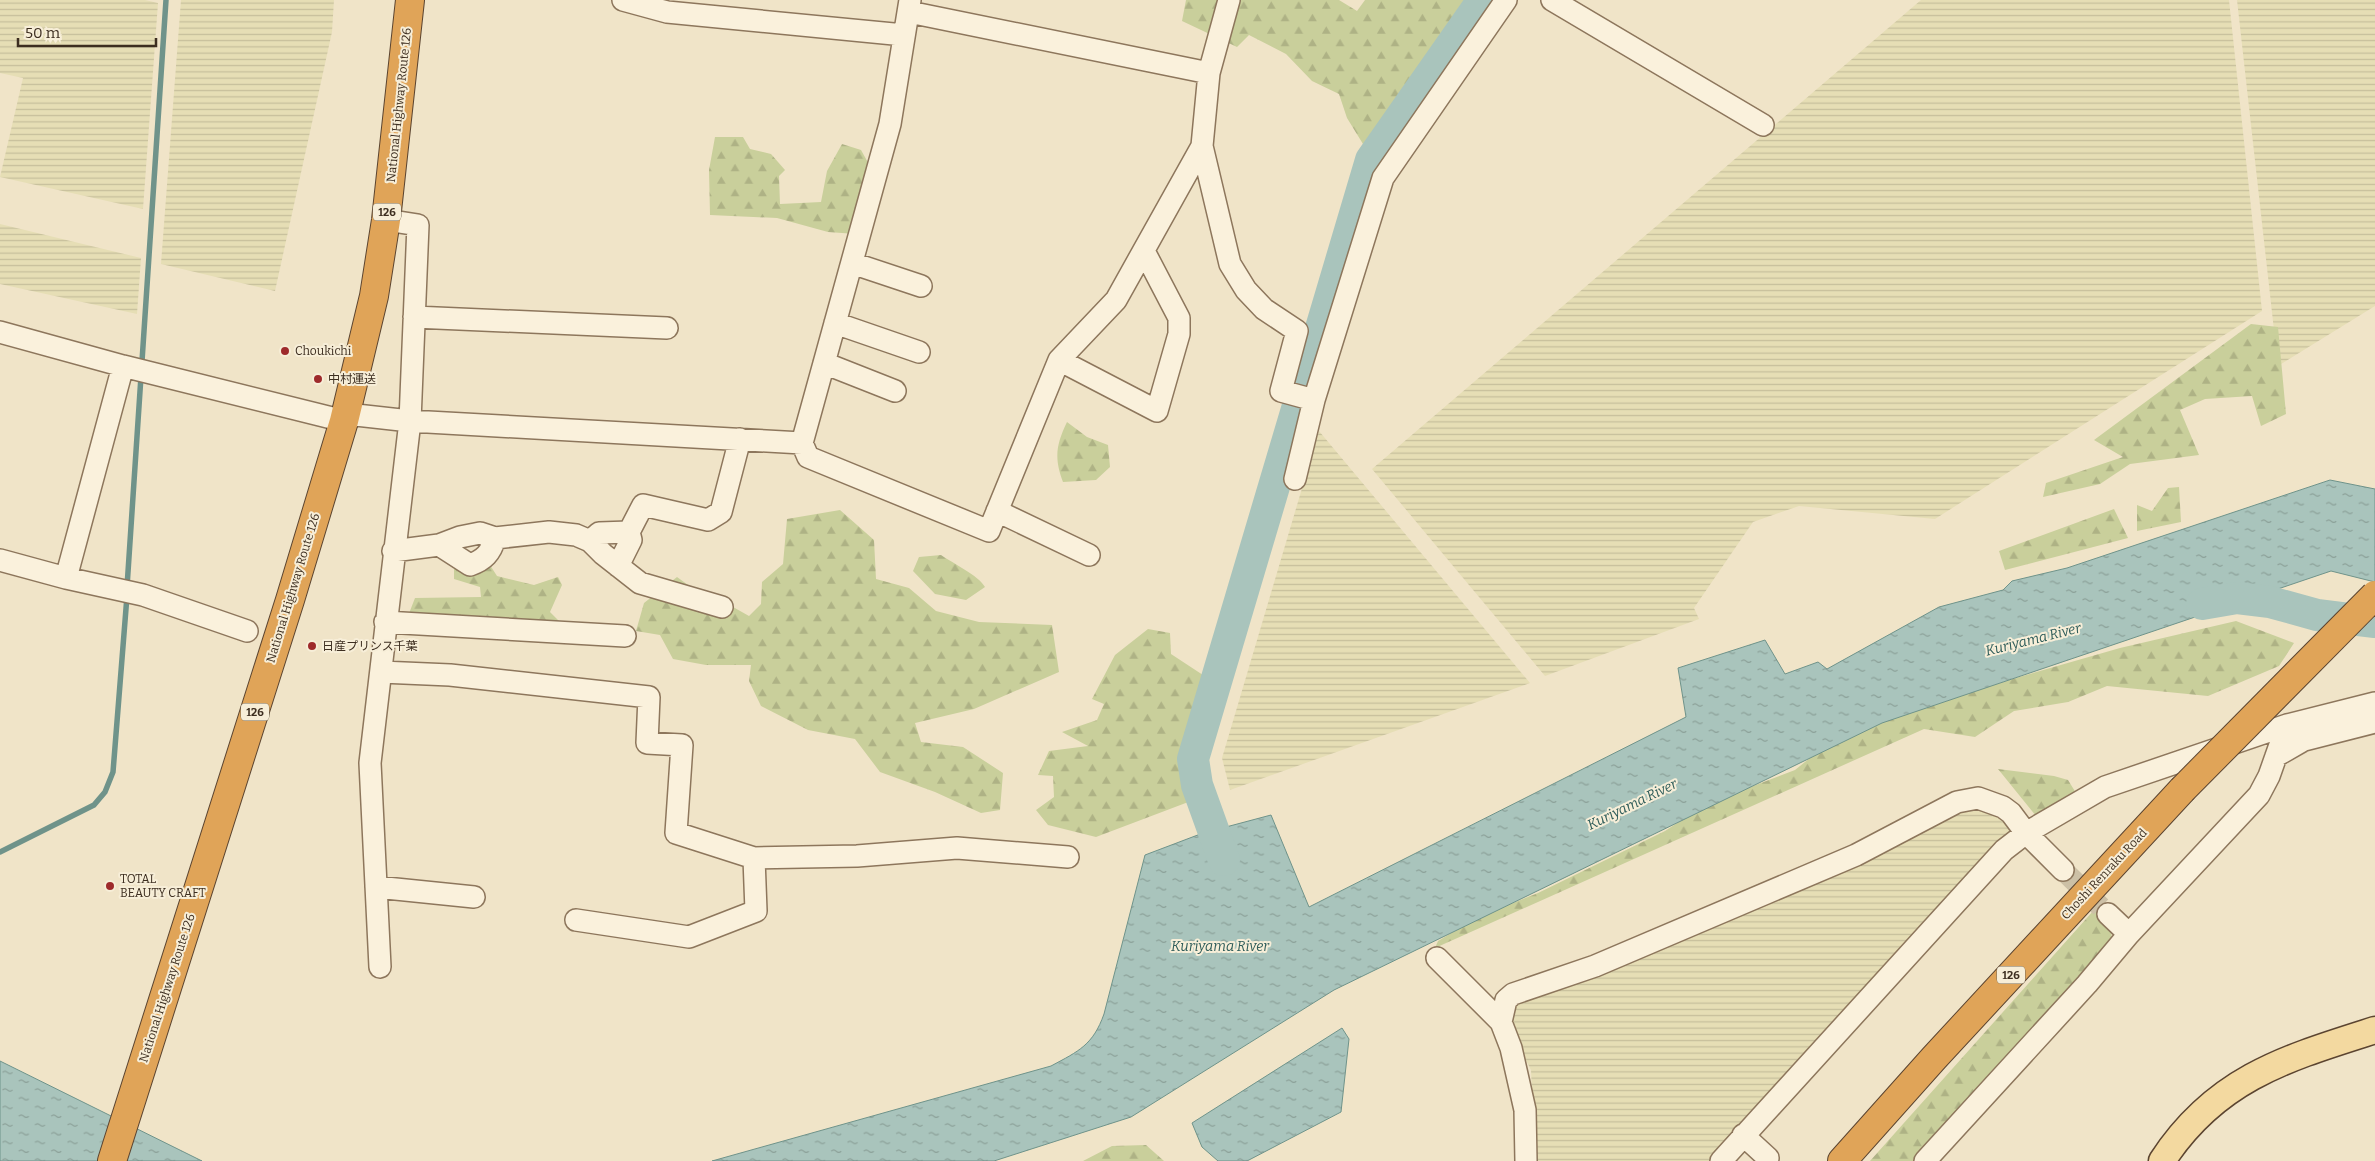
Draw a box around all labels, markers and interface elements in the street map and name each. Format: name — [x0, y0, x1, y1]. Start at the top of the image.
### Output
scale bar — [18, 15, 155, 47]
text: 50 m — [25, 24, 61, 42]
street label: National Highway Route 126 — [384, 27, 414, 183]
road number: 126 — [373, 203, 401, 220]
place label: Choukichi — [295, 344, 352, 358]
marker: Choukichi — [279, 345, 291, 357]
place label: 中村運送 — [328, 372, 376, 386]
marker: 中村運送 — [312, 373, 324, 385]
street label: National Highway Route 126 — [264, 512, 322, 664]
water label: Kuriyama River — [1984, 619, 2084, 660]
place label: 日産プリンス千葉 — [322, 639, 418, 653]
marker: 日産プリンス千葉 — [306, 640, 318, 652]
road number: 126 — [241, 704, 269, 720]
water label: Kuriyama River — [1585, 775, 1681, 834]
street label: Choshi Renraku Road — [2058, 826, 2150, 922]
place label: TOTAL BEAUTY CRAFT — [120, 872, 206, 900]
marker: TOTAL BEAUTY CRAFT — [104, 880, 116, 892]
street label: National Highway Route 126 — [136, 912, 198, 1064]
water label: Kuriyama River — [1171, 938, 1270, 955]
road number: 126 — [1997, 966, 2025, 984]

